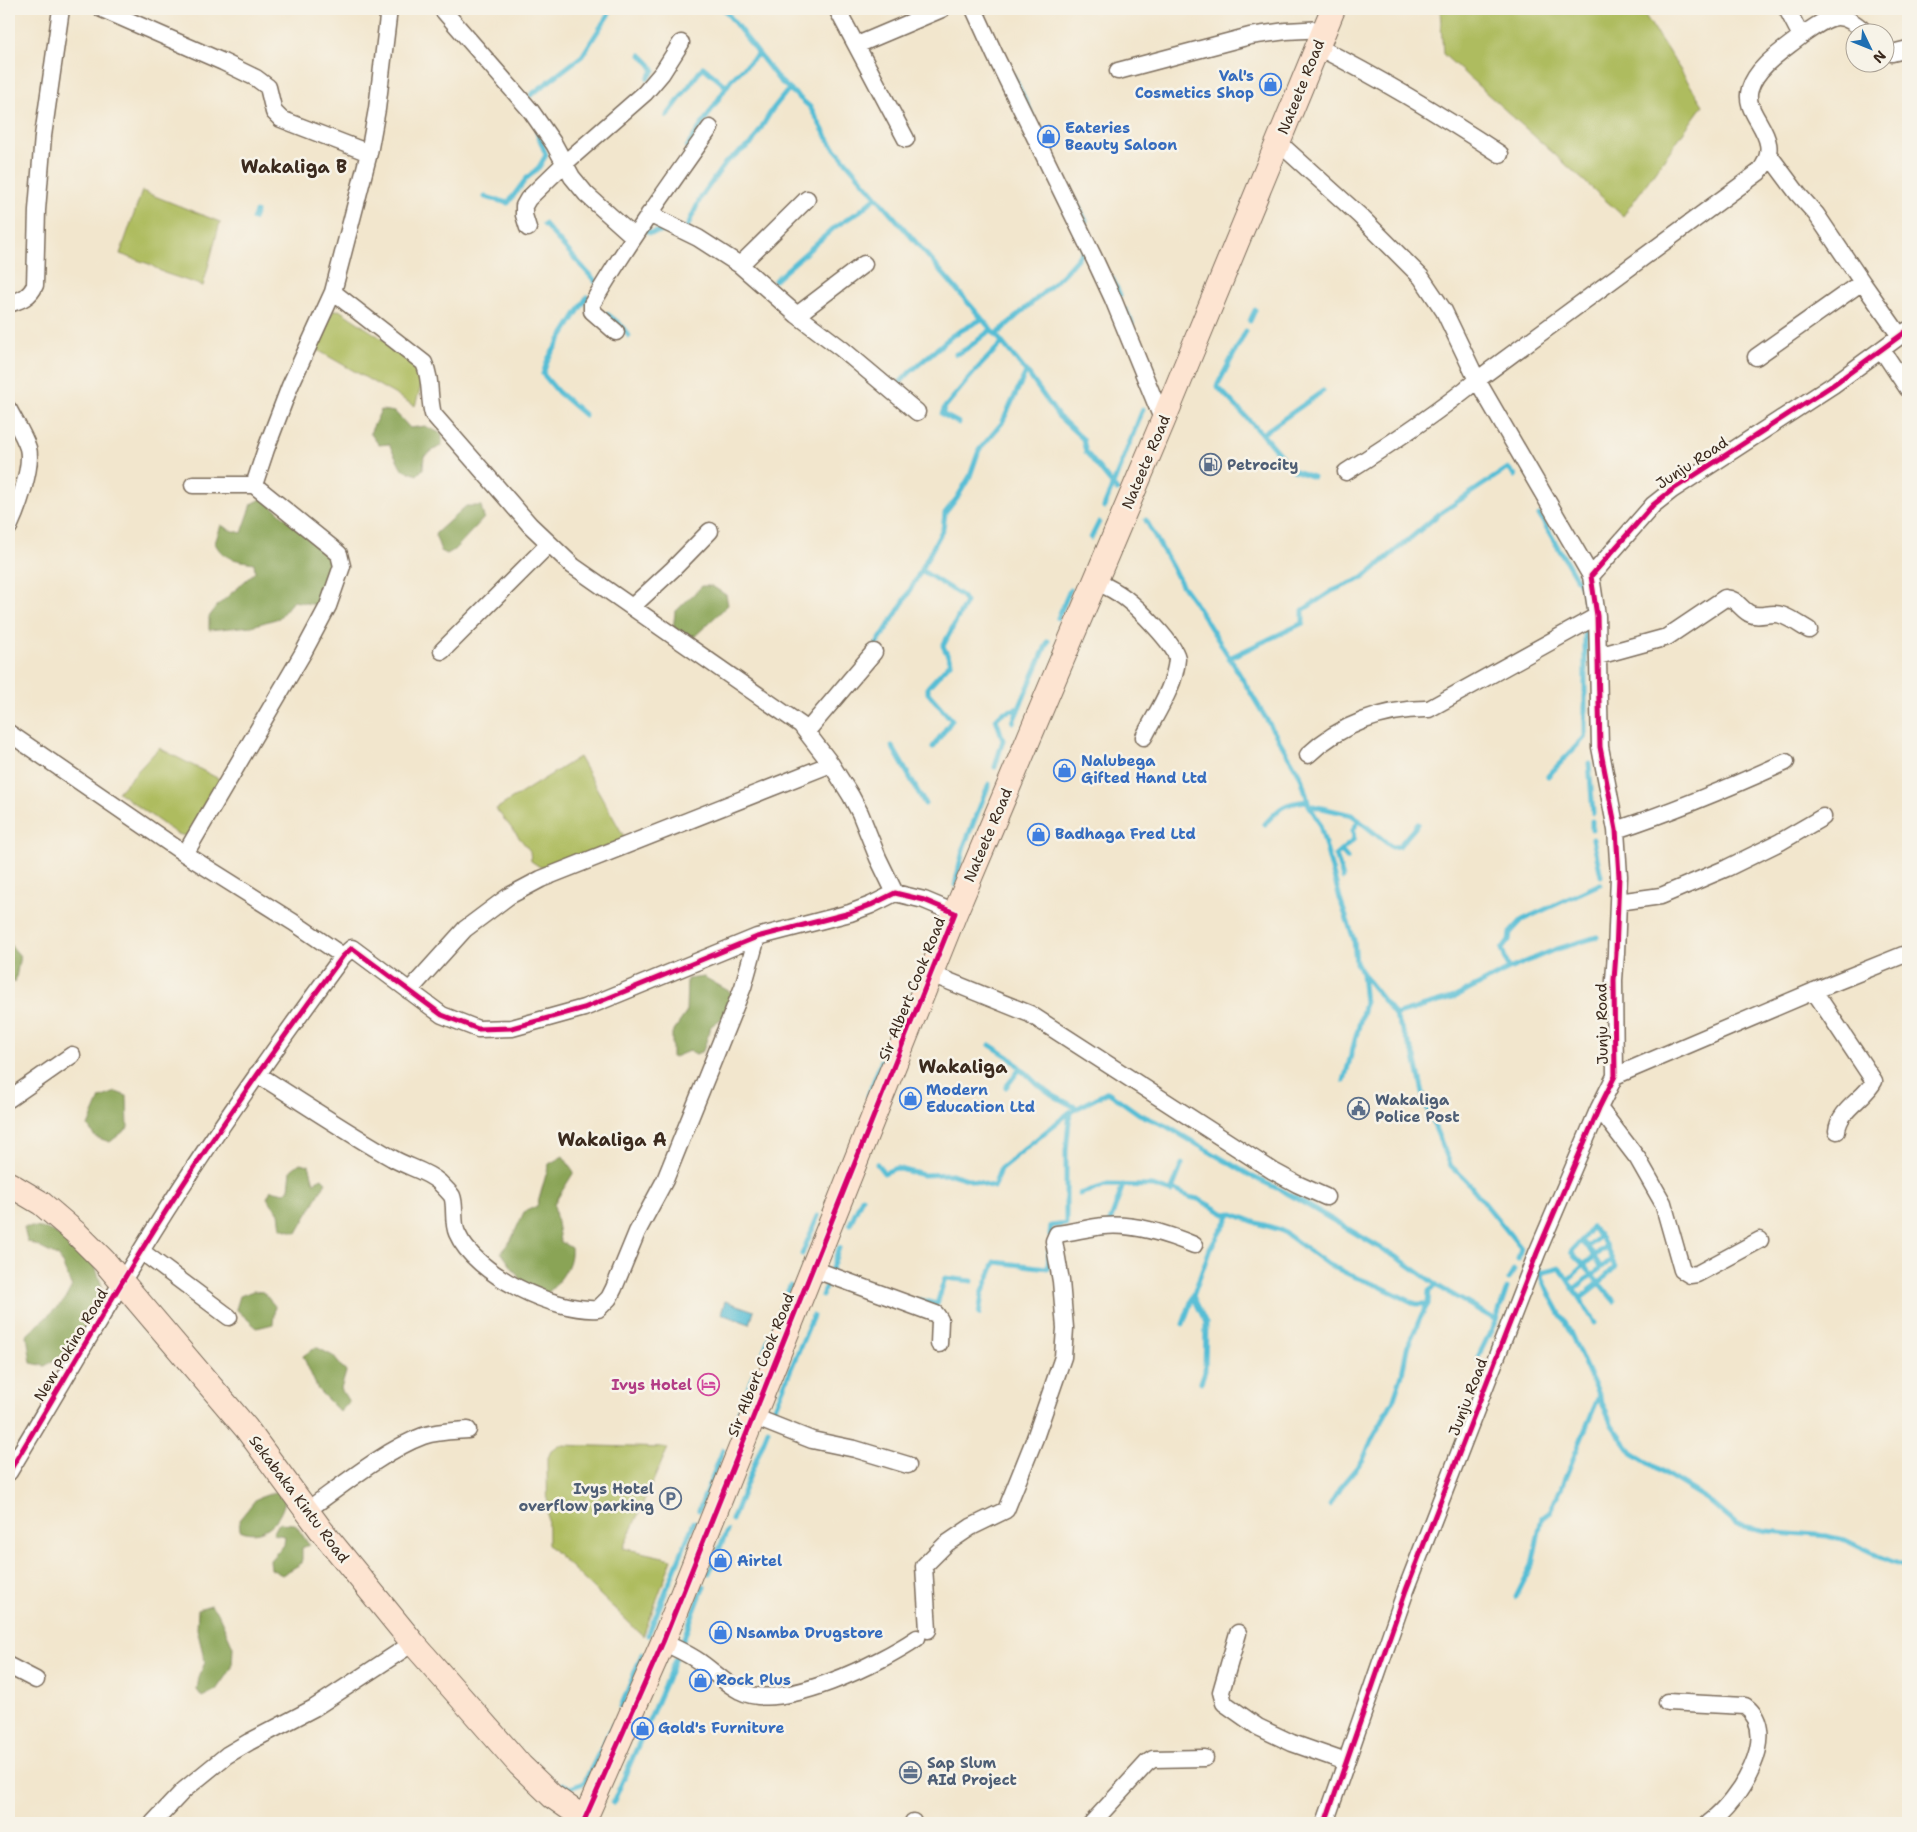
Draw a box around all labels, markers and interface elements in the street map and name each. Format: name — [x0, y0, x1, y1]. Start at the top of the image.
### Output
north arrow — [1844, 22, 1894, 72]
street label: Nateete Road — [1273, 36, 1329, 137]
text: N — [1869, 47, 1890, 67]
place label: Val's Cosmetics Shop — [1135, 66, 1254, 103]
shop icon: Val's Cosmetics Shop — [1258, 73, 1282, 97]
place label: Eateries Beauty Saloon — [1065, 118, 1177, 155]
shop icon: Eateries Beauty Saloon — [1037, 125, 1061, 149]
district label: Wakaliga B — [241, 155, 347, 179]
street label: Nateete Road — [1117, 411, 1175, 512]
street label: Junju Road — [1652, 432, 1732, 494]
fuel station icon: Petrocity — [1199, 453, 1223, 477]
place label: Petrocity — [1227, 455, 1298, 475]
place label: Nalubega Gifted Hand Ltd — [1081, 751, 1207, 788]
shop icon: Nalubega Gifted Hand Ltd — [1053, 758, 1077, 782]
street label: Nateete Road — [959, 784, 1017, 885]
shop icon: Badhaga Fred Ltd — [1027, 822, 1051, 846]
place label: Badhaga Fred Ltd — [1055, 824, 1196, 844]
street label: Sir Albert Cook Road — [874, 914, 950, 1064]
street label: Junju Road — [1591, 982, 1613, 1065]
district label: Wakaliga — [919, 1055, 1008, 1079]
place label: Modern Education Ltd — [926, 1080, 1035, 1117]
shop icon: Modern Education Ltd — [898, 1087, 922, 1111]
place label: Wakaliga Police Post — [1375, 1090, 1460, 1127]
public building icon: Wakaliga Police Post — [1347, 1097, 1371, 1121]
district label: Wakaliga A — [558, 1128, 667, 1152]
street label: New Pokino Road — [29, 1285, 113, 1405]
street label: Sir Albert Cook Road — [723, 1290, 799, 1440]
street label: Junju Road — [1444, 1355, 1492, 1439]
hotel icon: Ivys Hotel — [696, 1373, 720, 1397]
place label: Ivys Hotel — [611, 1375, 692, 1395]
street label: Sekabaka Kintu Road — [244, 1431, 354, 1567]
place label: Ivys Hotel overflow parking — [518, 1479, 654, 1516]
parking icon: Ivys Hotel overflow parking — [658, 1486, 682, 1510]
shop icon: Airtel — [709, 1549, 733, 1573]
place label: Airtel — [737, 1551, 782, 1571]
shop icon: Nsamba Drugstore — [708, 1621, 732, 1645]
place label: Nsamba Drugstore — [736, 1623, 883, 1643]
shop icon: Rock Plus — [688, 1668, 712, 1692]
place label: Rock Plus — [716, 1670, 791, 1690]
shop icon: Gold's Furniture — [630, 1716, 654, 1740]
place label: Gold's Furniture — [658, 1718, 785, 1738]
place label: Sap Slum AId Project — [927, 1753, 1017, 1790]
office icon: Sap Slum AId Project — [899, 1760, 923, 1784]

